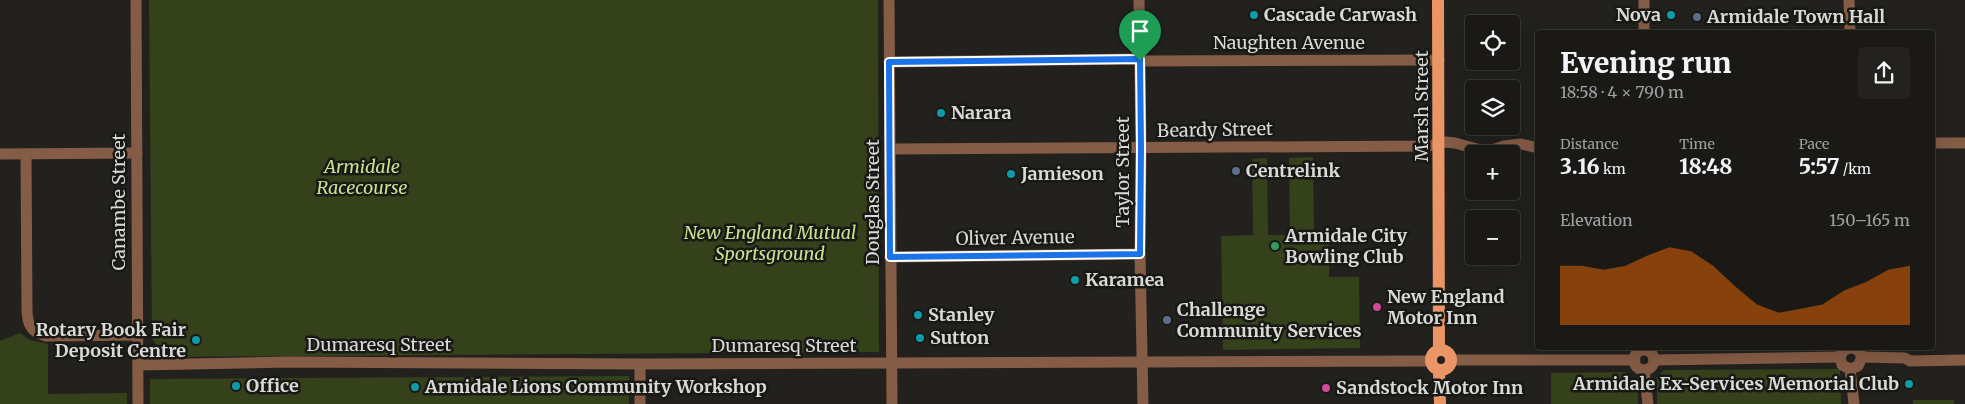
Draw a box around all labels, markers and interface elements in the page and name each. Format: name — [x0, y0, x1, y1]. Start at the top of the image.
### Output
place label: Cascade Carwash — [1264, 3, 1417, 26]
place label: Nova — [1616, 3, 1661, 26]
place label: Armidale Town Hall — [1706, 5, 1885, 28]
marker: Cascade Carwash — [1248, 9, 1260, 21]
marker: Nova — [1665, 9, 1677, 21]
pin — [1119, 10, 1161, 61]
marker: Armidale Town Hall — [1691, 11, 1703, 23]
map controls — [1465, 15, 1520, 265]
button: locate — [1465, 15, 1520, 70]
icon: arrive — [1126, 17, 1154, 45]
street label: Naughten Avenue — [1213, 31, 1365, 54]
text: Evening run — [1560, 45, 1731, 81]
button: share — [1858, 47, 1910, 99]
street label: Marsh Street — [1410, 50, 1433, 162]
button: layers — [1465, 80, 1520, 135]
text: 18:58 · 4 × 790 m — [1560, 82, 1684, 102]
place label: Narara — [951, 101, 1011, 124]
marker: Narara — [935, 107, 947, 119]
street label: Taylor Street — [1111, 116, 1134, 228]
street label: Beardy Street — [1157, 117, 1273, 142]
street label: Canambe Street — [107, 133, 130, 271]
text: Distance — [1560, 135, 1619, 153]
text: Time — [1679, 135, 1715, 153]
text: Pace — [1799, 135, 1829, 153]
street label: Douglas Street — [861, 139, 884, 265]
button: + — [1465, 145, 1520, 200]
text: 3.16 — [1560, 153, 1600, 180]
text: 18:48 — [1679, 153, 1733, 180]
text: 5:57 — [1799, 153, 1839, 180]
park label: Armidale Racecourse — [316, 155, 408, 199]
place label: Centrelink — [1246, 159, 1341, 182]
text: km — [1600, 160, 1626, 178]
text: /km — [1839, 160, 1871, 178]
place label: Jamieson — [1020, 162, 1104, 185]
marker: Centrelink — [1230, 165, 1242, 177]
marker: Jamieson — [1005, 168, 1017, 180]
button: − — [1465, 210, 1520, 265]
text: Elevation — [1560, 210, 1633, 230]
text: 150–165 m — [1829, 210, 1910, 230]
park label: New England Mutual Sportsground — [684, 221, 856, 265]
place label: Armidale City Bowling Club — [1284, 224, 1407, 268]
street label: Oliver Avenue — [955, 225, 1075, 250]
marker: Armidale City Bowling Club — [1269, 240, 1281, 252]
place label: Karamea — [1085, 268, 1164, 291]
marker: Karamea — [1069, 274, 1081, 286]
place label: New England Motor Inn — [1387, 285, 1505, 329]
place label: Challenge Community Services — [1177, 298, 1362, 342]
marker: New England Motor Inn — [1371, 301, 1383, 313]
place label: Stanley — [928, 303, 995, 326]
marker: Stanley — [912, 309, 924, 321]
marker: Challenge Community Services — [1161, 314, 1173, 326]
place label: Rotary Book Fair Deposit Centre — [36, 318, 186, 362]
place label: Sutton — [930, 326, 989, 349]
marker: Sutton — [914, 332, 926, 344]
street label: Dumaresq Street — [307, 333, 451, 356]
marker: Rotary Book Fair Deposit Centre — [190, 334, 202, 346]
street label: Dumaresq Street — [712, 334, 856, 357]
place label: Armidale Ex-Services Memorial Club — [1572, 372, 1899, 395]
place label: Office — [246, 374, 299, 397]
place label: Armidale Lions Community Workshop — [424, 375, 767, 398]
place label: Sandstock Motor Inn — [1336, 376, 1523, 399]
marker: Armidale Ex-Services Memorial Club — [1903, 378, 1915, 390]
marker: Office — [230, 380, 242, 392]
marker: Armidale Lions Community Workshop — [409, 381, 421, 393]
marker: Sandstock Motor Inn — [1320, 382, 1332, 394]

